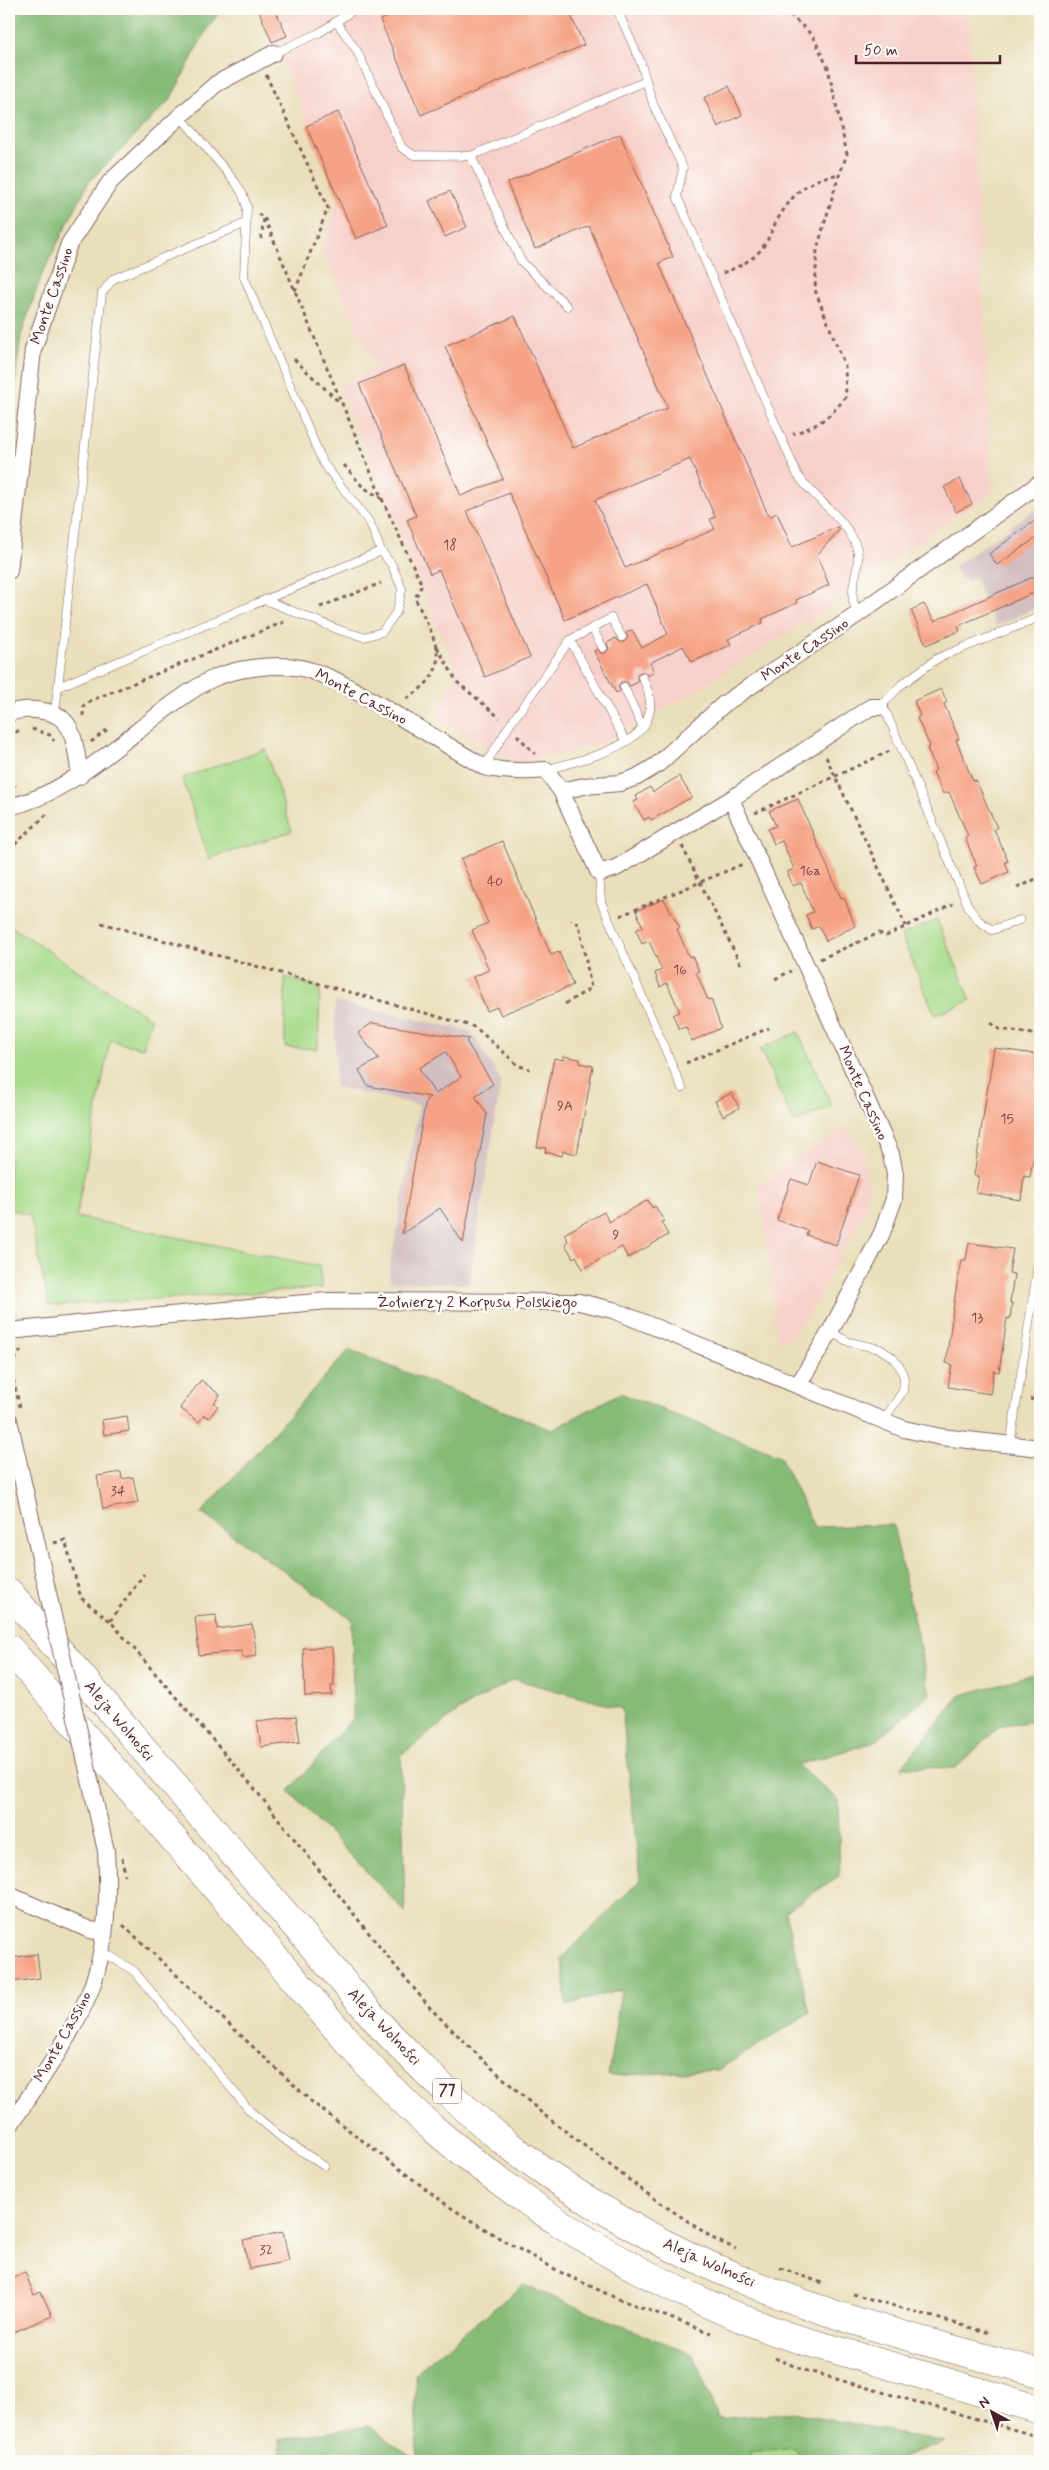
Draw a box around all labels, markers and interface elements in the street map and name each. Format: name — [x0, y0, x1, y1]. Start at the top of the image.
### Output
scale bar — [856, 32, 1000, 64]
text: 50 m — [864, 41, 898, 61]
street label: Monte Cassino — [26, 245, 78, 347]
house number: 18 — [443, 536, 457, 554]
street label: Monte Cassino — [757, 613, 853, 687]
street label: Monte Cassino — [311, 664, 411, 730]
house number: 16a — [799, 862, 821, 880]
house number: 40 — [487, 873, 503, 891]
house number: 16 — [673, 961, 687, 979]
street label: Monte Cassino — [833, 1042, 893, 1144]
house number: 9A — [557, 1097, 573, 1115]
house number: 15 — [1000, 1110, 1014, 1128]
house number: 9 — [613, 1226, 620, 1244]
street label: Żołnierzy 2 Korpusu Polskiego — [377, 1292, 577, 1314]
house number: 13 — [971, 1309, 983, 1327]
house number: 34 — [111, 1482, 126, 1500]
street label: Aleja Wolności — [79, 1676, 159, 1766]
street label: Aleja Wolności — [343, 1984, 426, 2071]
street label: Monte Cassino — [29, 1988, 97, 2086]
road number: 77 — [433, 2078, 461, 2104]
street label: Aleja Wolności — [660, 2233, 759, 2293]
house number: 32 — [259, 2241, 273, 2259]
north arrow — [966, 2388, 1016, 2438]
text: N — [975, 2393, 994, 2413]

